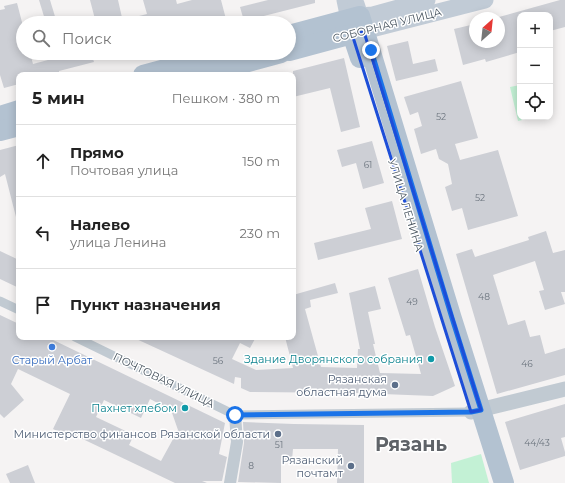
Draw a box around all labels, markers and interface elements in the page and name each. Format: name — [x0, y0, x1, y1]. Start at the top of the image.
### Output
street label: СОБОРНАЯ УЛИЦА — [331, 4, 444, 45]
north arrow — [469, 12, 505, 48]
map controls — [517, 12, 553, 120]
button: + — [517, 12, 553, 48]
search box — [16, 16, 296, 60]
icon: search — [30, 27, 52, 49]
text: Поиск — [62, 29, 111, 48]
route end — [362, 41, 380, 59]
button: − — [517, 48, 553, 84]
button: locate — [517, 84, 553, 120]
text: 5 мин — [32, 88, 85, 108]
text: Пешком · 380 m — [172, 90, 280, 106]
house number: 52 — [436, 111, 446, 122]
text: Прямо — [70, 143, 124, 162]
icon: ahead — [32, 150, 54, 172]
text: 150 m — [242, 153, 280, 169]
street label: УЛИЦА ЛЕНИНА — [385, 157, 427, 254]
house number: 61 — [364, 159, 372, 170]
text: Почтовая улица — [70, 162, 178, 178]
house number: 52 — [475, 192, 485, 203]
text: Налево — [70, 215, 130, 234]
icon: left — [32, 222, 54, 244]
text: 230 m — [239, 225, 280, 241]
text: улица Ленина — [70, 234, 166, 250]
house number: 48 — [478, 291, 490, 302]
icon: arrive — [32, 294, 54, 316]
text: Пункт назначения — [70, 295, 221, 314]
house number: 49 — [406, 296, 418, 307]
marker: Старый Арбат — [47, 342, 57, 352]
street label: ПОЧТОВАЯ УЛИЦА — [111, 349, 218, 411]
place label: Здание Дворянского собрания — [244, 352, 423, 366]
place label: Старый Арбат — [12, 353, 93, 367]
marker: Здание Дворянского собрания — [426, 354, 436, 364]
house number: 56 — [213, 355, 224, 366]
house number: 46 — [521, 358, 533, 369]
place label: Рязанская областная дума — [296, 372, 387, 399]
marker: Рязанская областная дума — [390, 380, 400, 390]
place label: Пахнет хлебом — [91, 401, 177, 415]
marker: Пахнет хлебом — [180, 403, 190, 413]
route start — [226, 406, 244, 424]
place label: Министерство финансов Рязанской области — [13, 427, 270, 441]
marker: Министерство финансов Рязанской области — [273, 429, 283, 439]
district label: Рязань — [375, 433, 447, 456]
house number: 44/43 — [524, 437, 550, 448]
house number: 51 — [275, 439, 283, 450]
place label: Рязанский почтамт — [281, 453, 344, 480]
house number: 8 — [248, 460, 254, 471]
marker: Рязанский почтамт — [346, 461, 356, 471]

